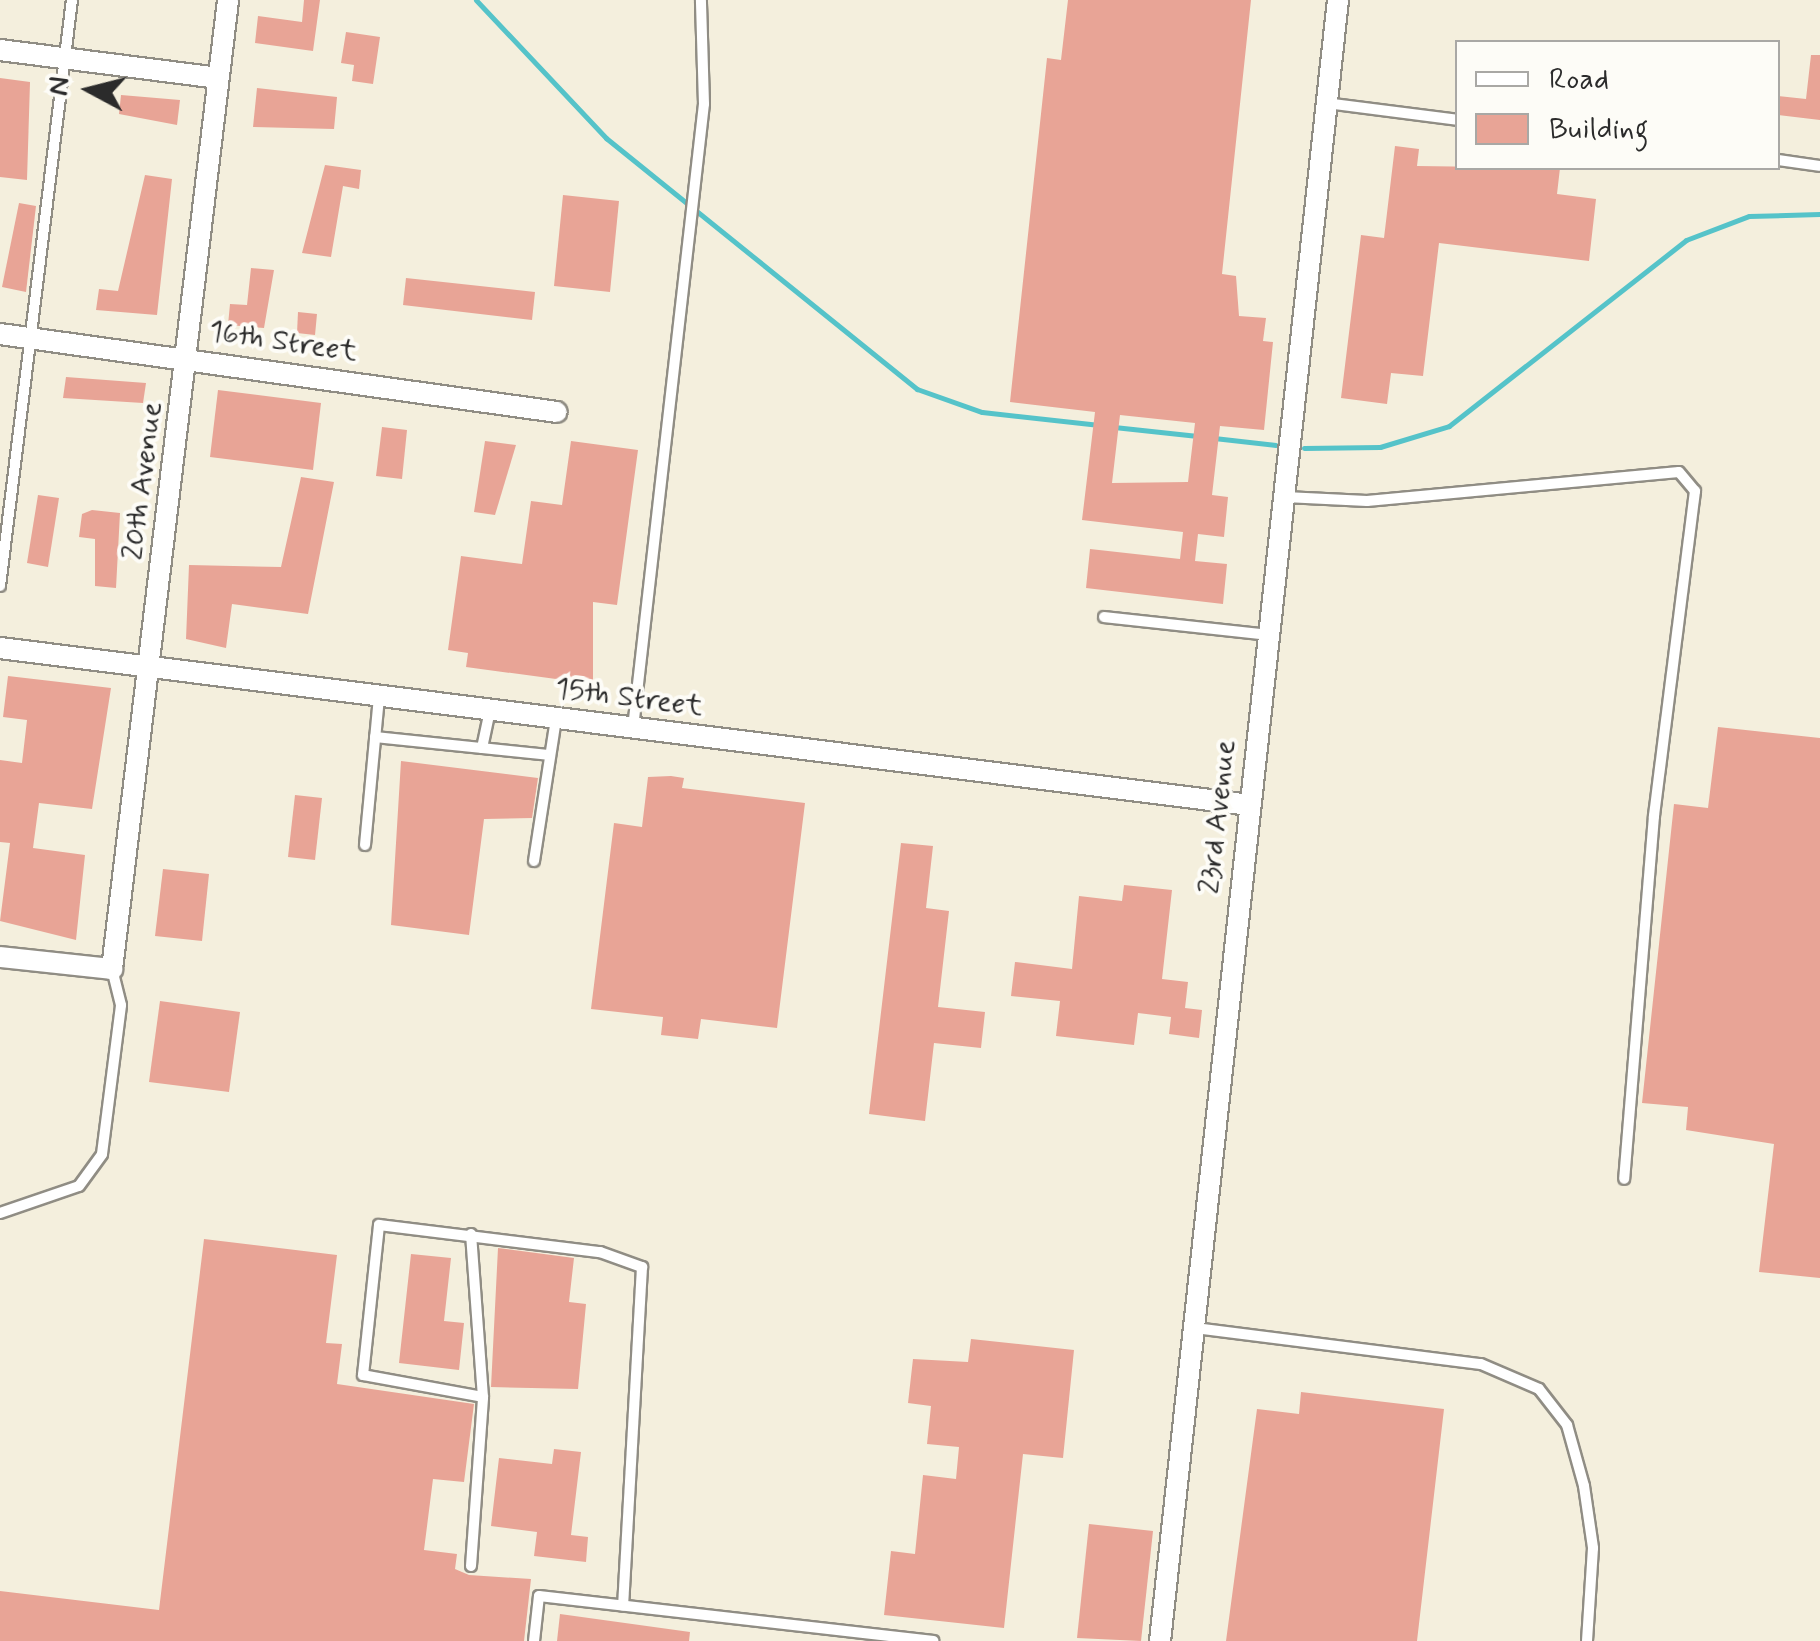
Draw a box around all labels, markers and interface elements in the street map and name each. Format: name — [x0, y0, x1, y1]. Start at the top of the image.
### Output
north arrow — [40, 40, 140, 140]
legend — [1455, 40, 1780, 170]
text: Road — [1549, 60, 1609, 99]
text: N — [40, 75, 79, 98]
text: Building — [1549, 110, 1648, 149]
street label: 16th Street — [207, 314, 359, 370]
street label: 20th Avenue — [115, 400, 171, 562]
street label: 15th Street — [553, 671, 705, 725]
street label: 23rd Avenue — [1192, 737, 1244, 897]

